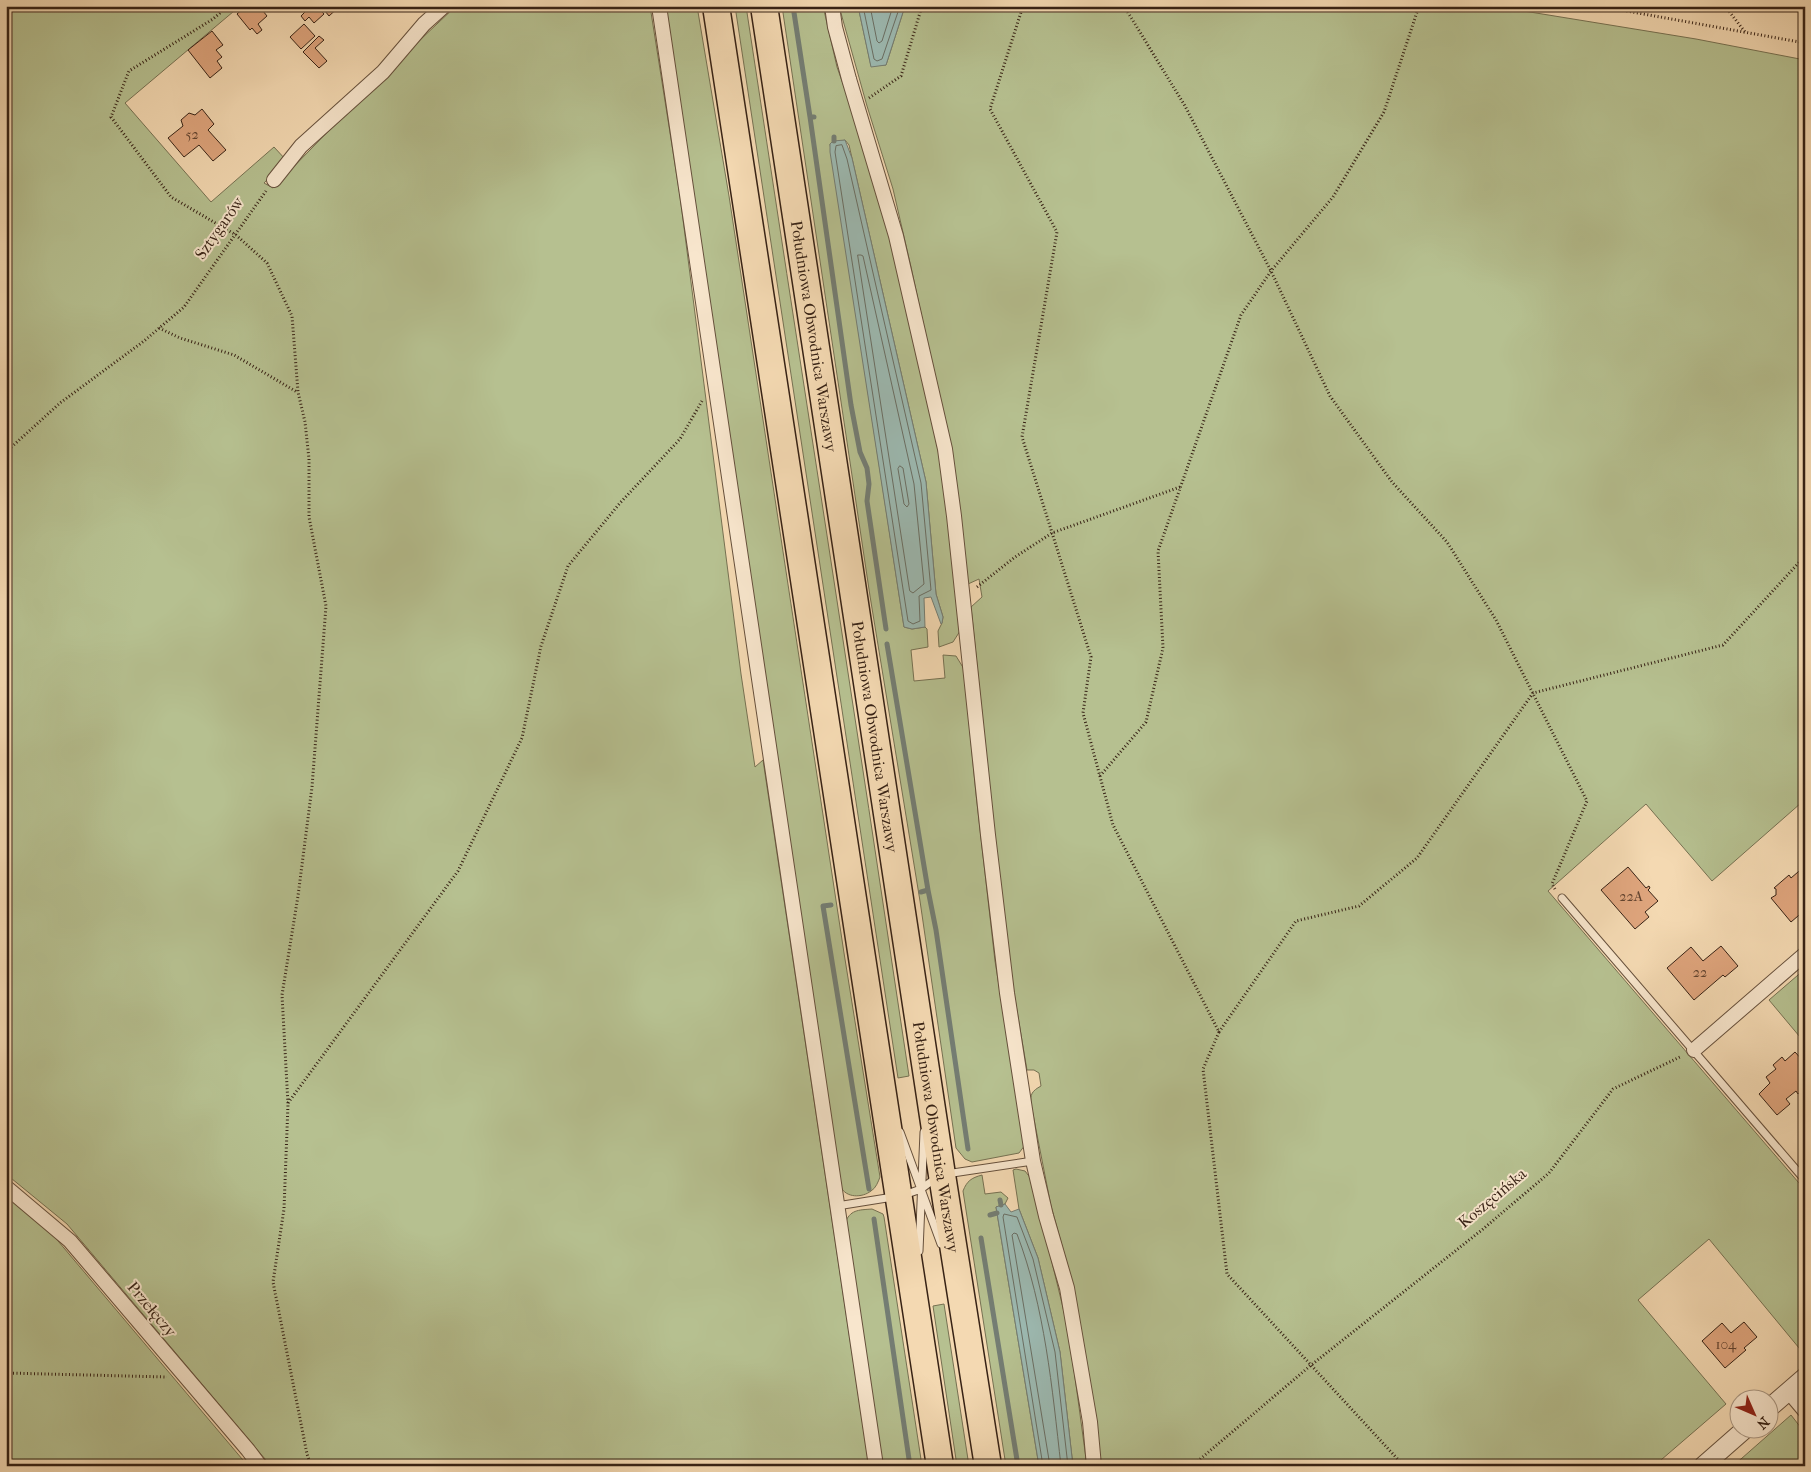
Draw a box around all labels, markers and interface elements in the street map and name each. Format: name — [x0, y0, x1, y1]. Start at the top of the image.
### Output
house number: 52 — [185, 126, 199, 143]
street label: Sztygarów — [191, 192, 248, 263]
street label: Południowa Obwodnica Warszawy — [787, 219, 841, 454]
street label: Południowa Obwodnica Warszawy — [848, 620, 902, 854]
house number: 22A — [1619, 888, 1644, 905]
house number: 22 — [1693, 964, 1707, 981]
street label: Południowa Obwodnica Warszawy — [909, 1020, 964, 1254]
street label: Koszęcińska — [1454, 1164, 1530, 1232]
street label: Przełęczy — [123, 1278, 181, 1341]
house number: 104 — [1716, 1336, 1737, 1353]
north arrow — [1728, 1390, 1778, 1440]
text: N — [1753, 1413, 1773, 1433]

